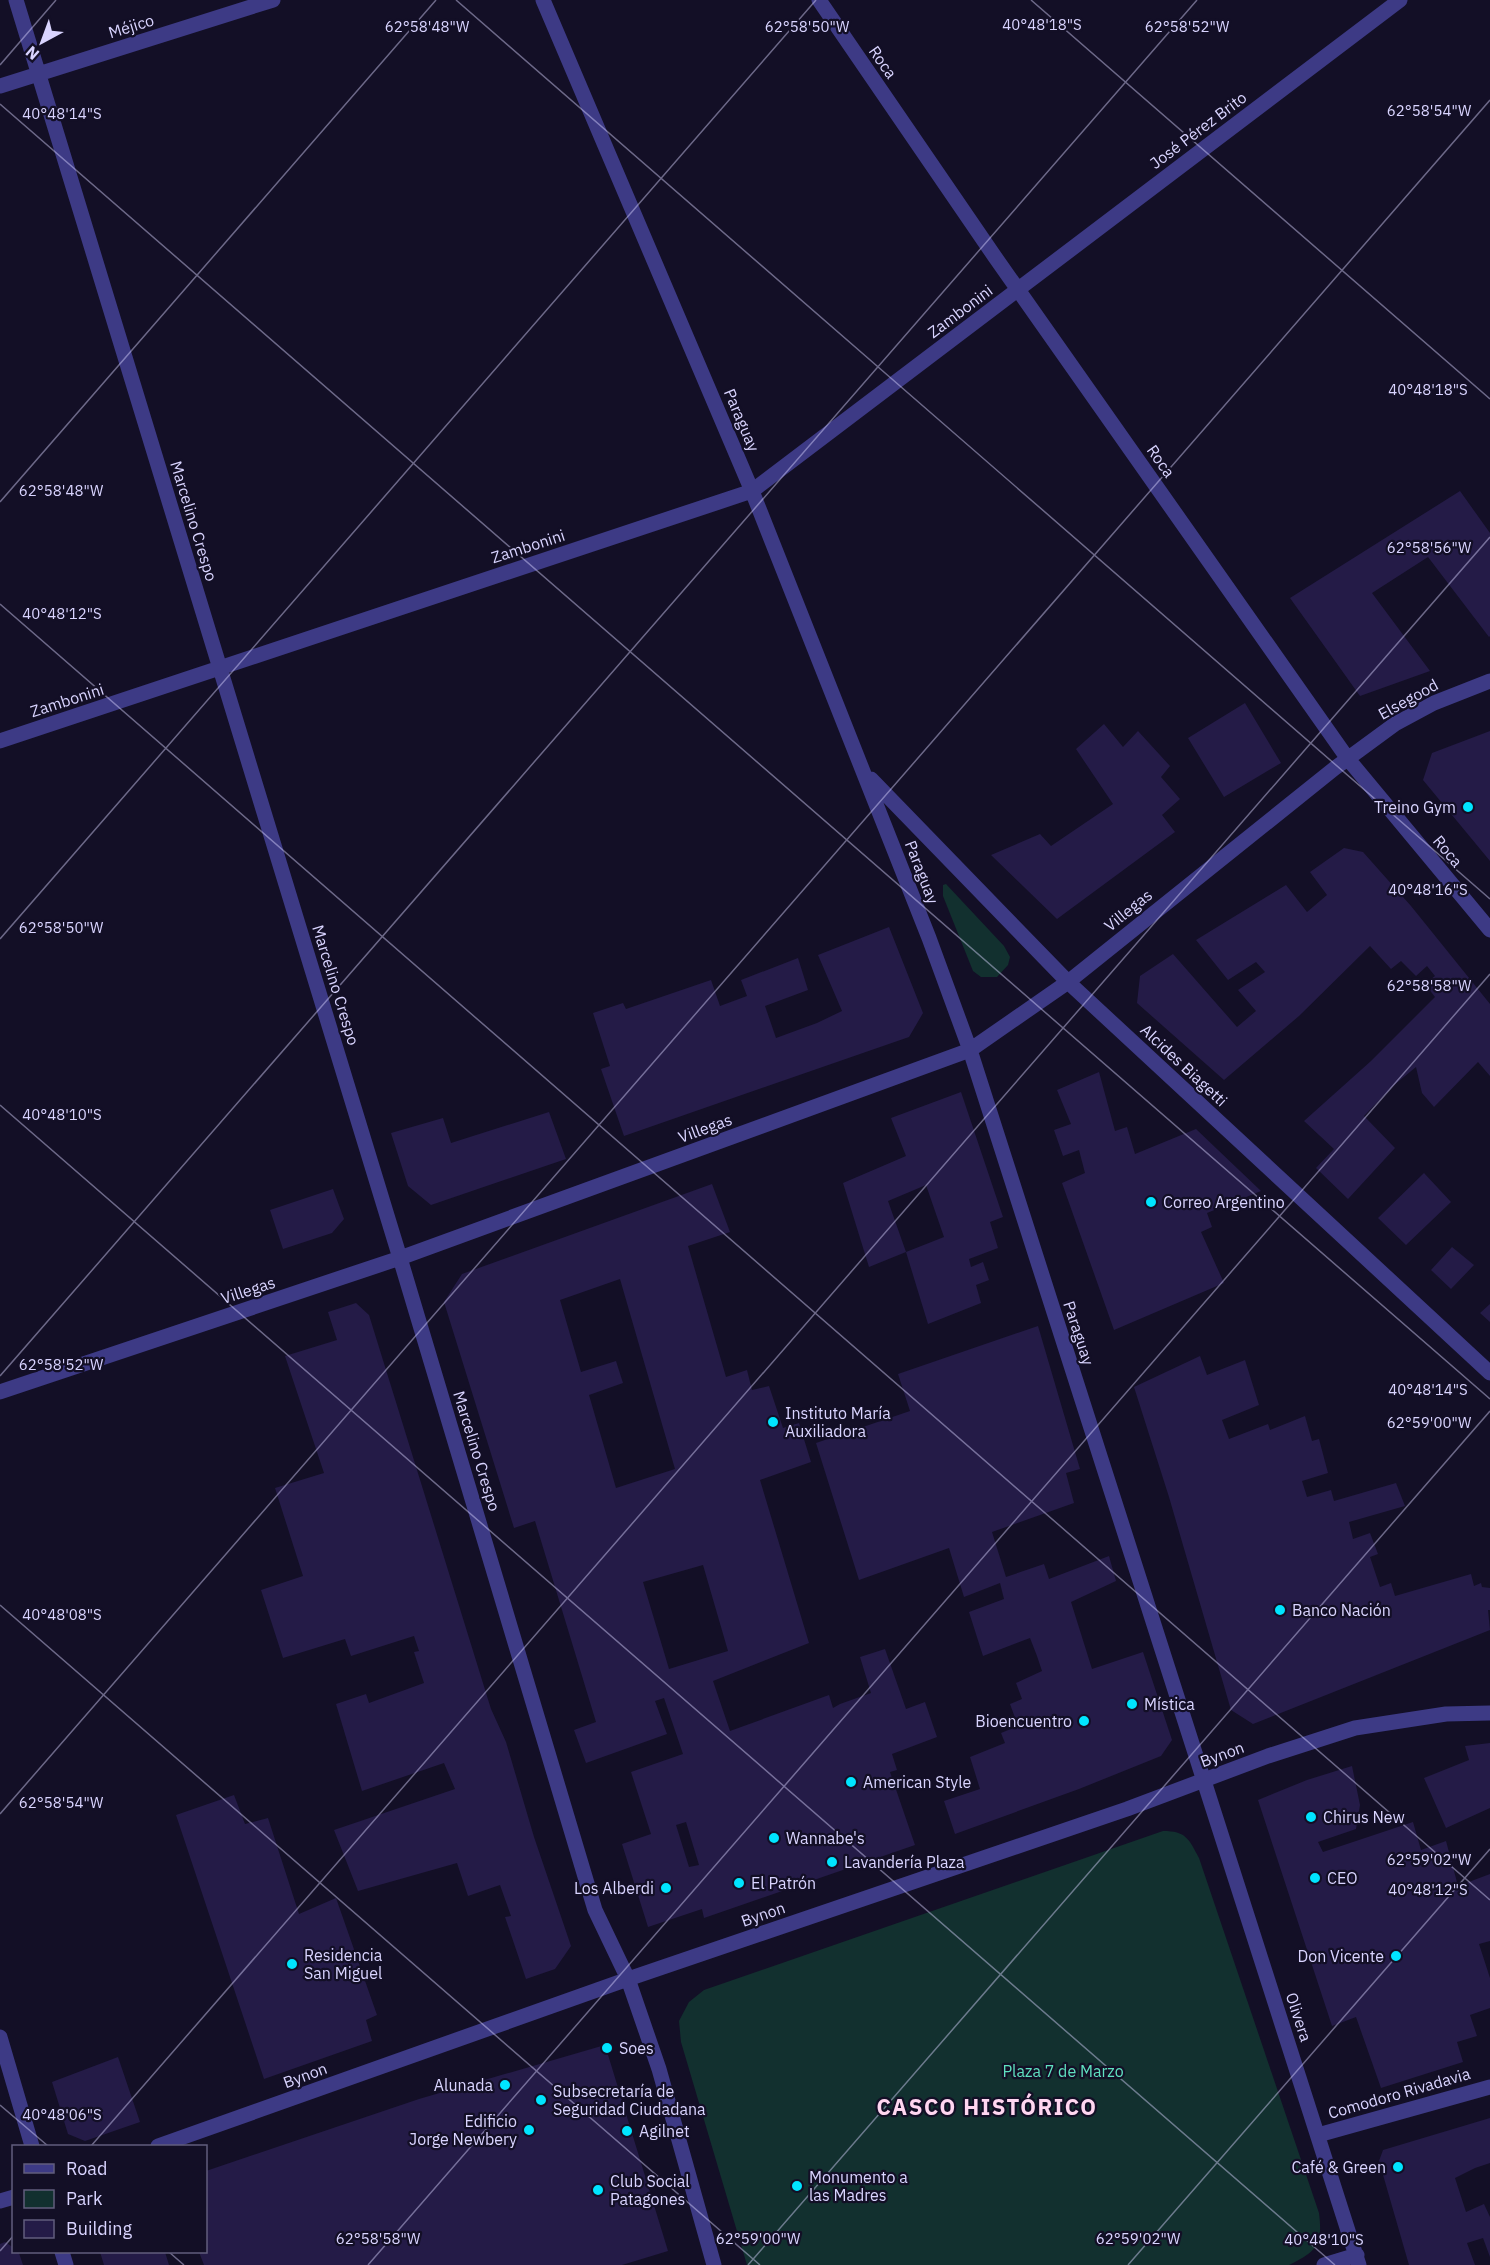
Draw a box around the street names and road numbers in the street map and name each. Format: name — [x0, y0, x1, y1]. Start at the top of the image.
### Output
street label: Méjico — [106, 10, 156, 42]
street label: Roca — [865, 42, 902, 83]
street label: José Pérez Brito — [1146, 87, 1250, 173]
street label: Zambonini — [924, 280, 996, 342]
street label: Paraguay — [720, 386, 764, 454]
street label: Roca — [1143, 441, 1180, 482]
street label: Marcelino Crespo — [166, 458, 222, 584]
street label: Zambonini — [489, 525, 567, 567]
street label: Elsegood — [1374, 674, 1442, 724]
street label: Zambonini — [28, 679, 106, 721]
street label: Roca — [1429, 831, 1467, 871]
street label: Paraguay — [901, 837, 943, 907]
street label: Villegas — [1100, 885, 1156, 935]
street label: Marcelino Crespo — [308, 922, 364, 1048]
street label: Alcides Biagetti — [1136, 1020, 1232, 1110]
street label: Villegas — [675, 1109, 735, 1147]
street label: Villegas — [218, 1272, 278, 1308]
street label: Paraguay — [1059, 1298, 1099, 1368]
street label: Marcelino Crespo — [449, 1388, 505, 1514]
street label: Bynon — [1197, 1737, 1247, 1771]
street label: Bynon — [738, 1897, 788, 1931]
street label: Olivera — [1282, 1990, 1316, 2045]
street label: Bynon — [280, 2058, 330, 2092]
street label: Comodoro Rivadavia — [1325, 2063, 1473, 2123]

